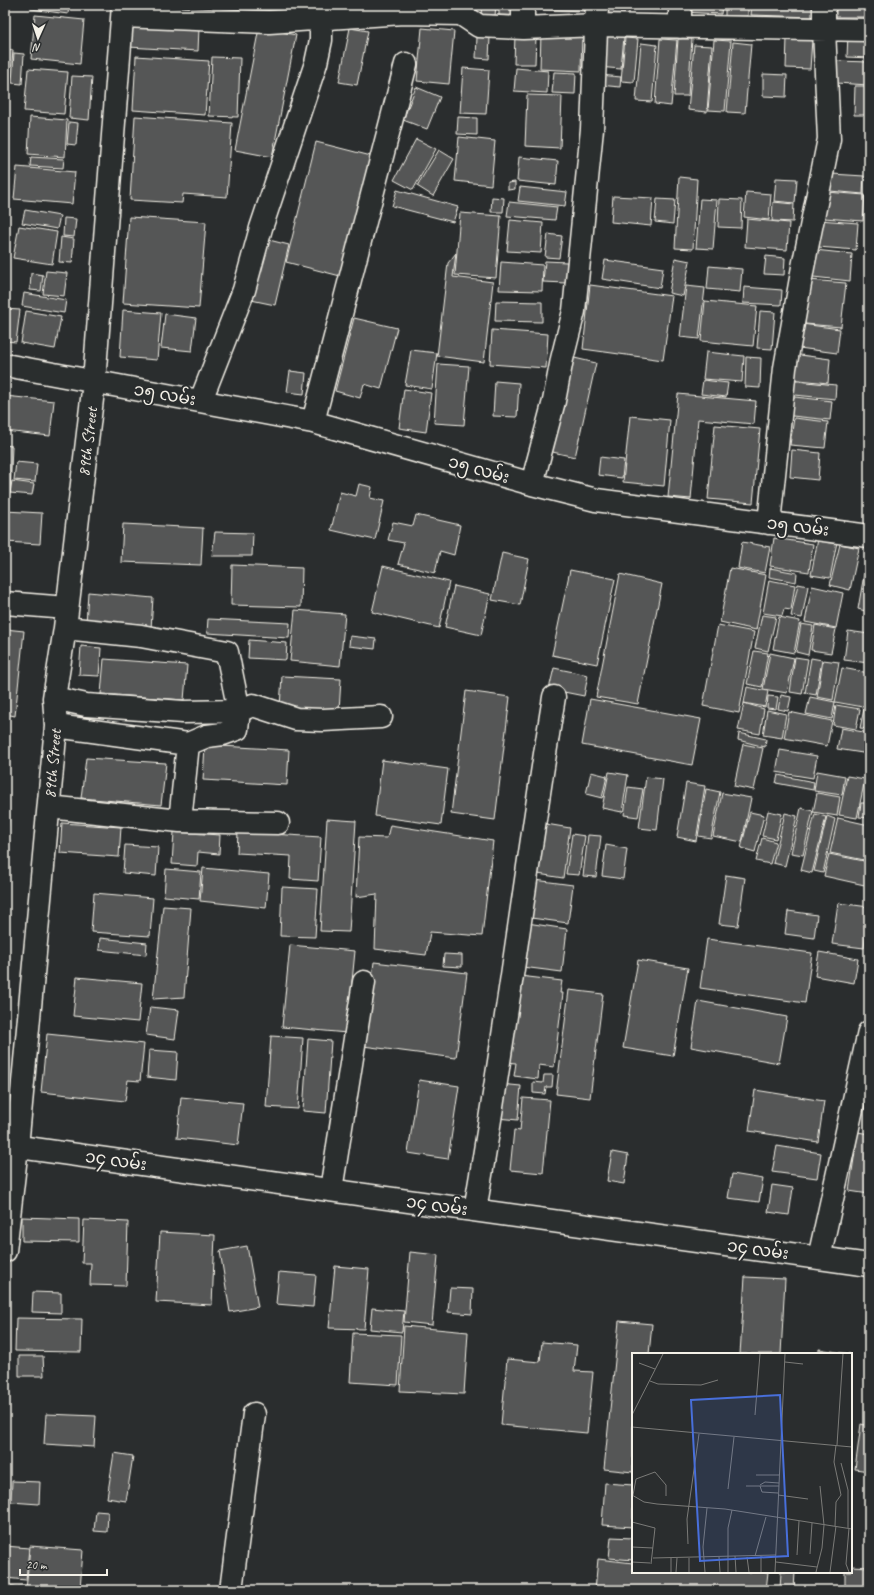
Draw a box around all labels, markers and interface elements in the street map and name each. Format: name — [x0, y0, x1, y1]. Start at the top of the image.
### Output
north arrow — [18, 18, 58, 58]
text: N — [32, 41, 41, 55]
street label: ၁၅ လမ်း — [132, 378, 198, 413]
street label: 89th Street — [73, 404, 102, 478]
street label: ၁၅ လမ်း — [445, 450, 512, 491]
street label: ၁၅ လမ်း — [765, 511, 830, 544]
street label: 89th Street — [39, 726, 66, 800]
street label: ၁၄ လမ်း — [83, 1145, 148, 1178]
street label: ၁၄ လမ်း — [404, 1190, 469, 1223]
street label: ၁၄ လမ်း — [725, 1234, 790, 1267]
inset map — [632, 1353, 852, 1573]
scale bar — [20, 1551, 107, 1577]
text: 20 m — [26, 1557, 48, 1573]

